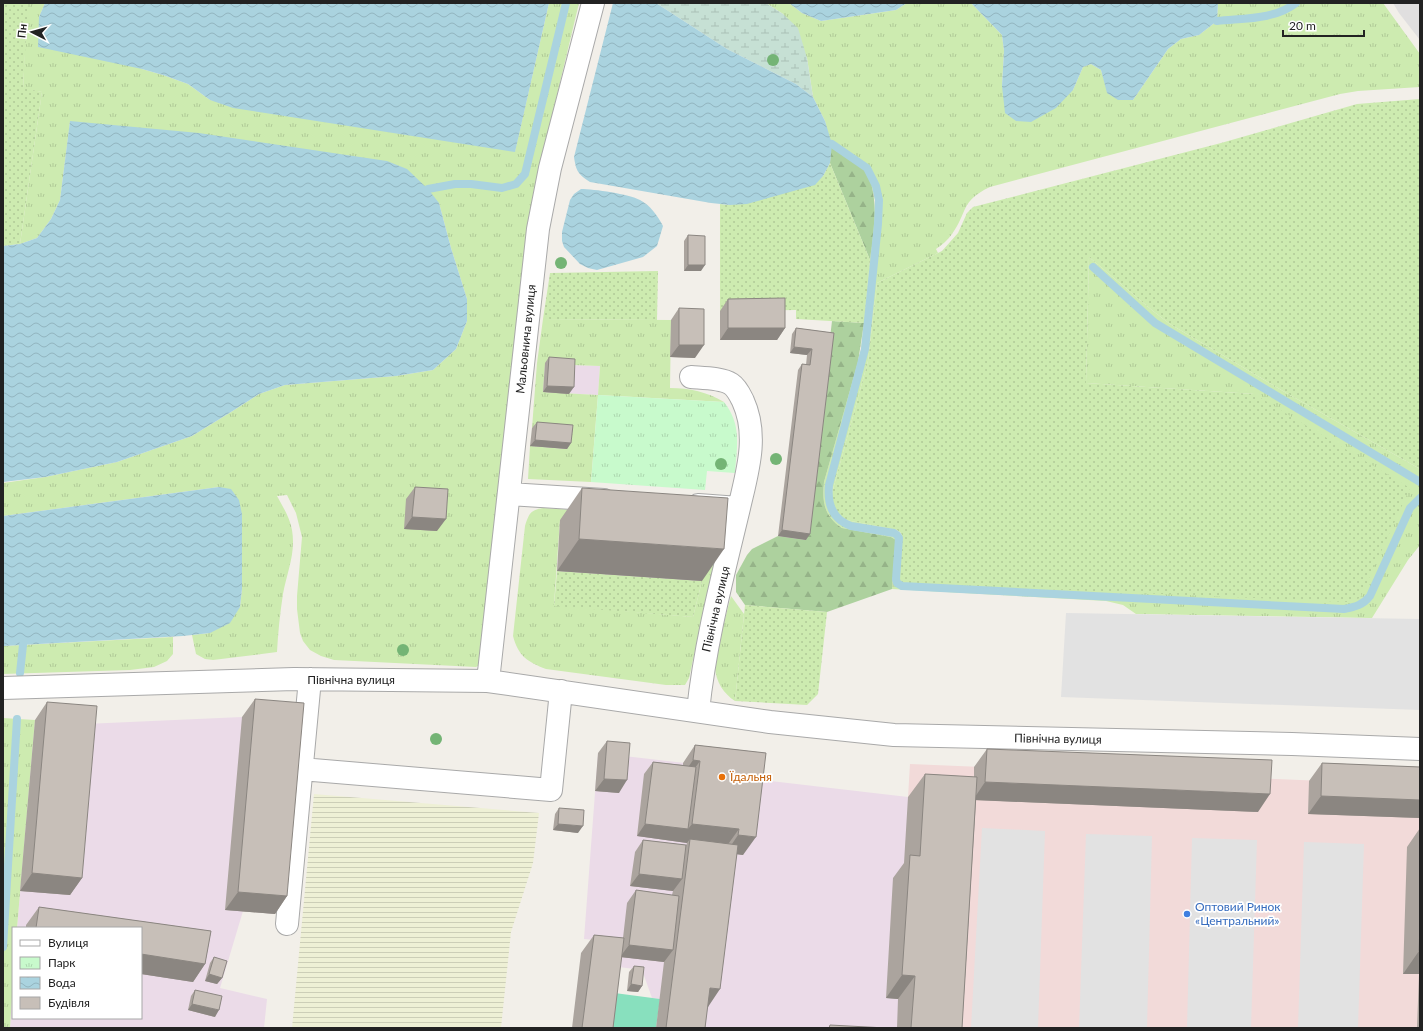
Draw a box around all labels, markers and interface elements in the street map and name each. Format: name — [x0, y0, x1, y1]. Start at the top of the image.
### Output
north arrow — [12, 12, 52, 52]
scale bar — [1283, 12, 1364, 38]
text: 20 m — [1289, 18, 1316, 33]
text: Пн — [14, 23, 29, 39]
street label: Мальовнича вулиця — [512, 283, 539, 394]
street label: Північна вулиця — [698, 564, 733, 653]
street label: Північна вулиця — [307, 672, 395, 687]
street label: Північна вулиця — [1014, 730, 1102, 747]
place label: Їдальня — [729, 769, 772, 784]
marker: Їдальня — [717, 772, 727, 782]
place label: Оптовий Ринок «Центральний» — [1195, 899, 1281, 928]
marker: Оптовий Ринок «Центральний» — [1182, 909, 1192, 919]
legend — [12, 927, 142, 1019]
text: Вулиця — [48, 935, 88, 950]
text: Парк — [48, 955, 76, 970]
text: Вода — [48, 975, 76, 990]
text: Будівля — [48, 995, 90, 1010]

